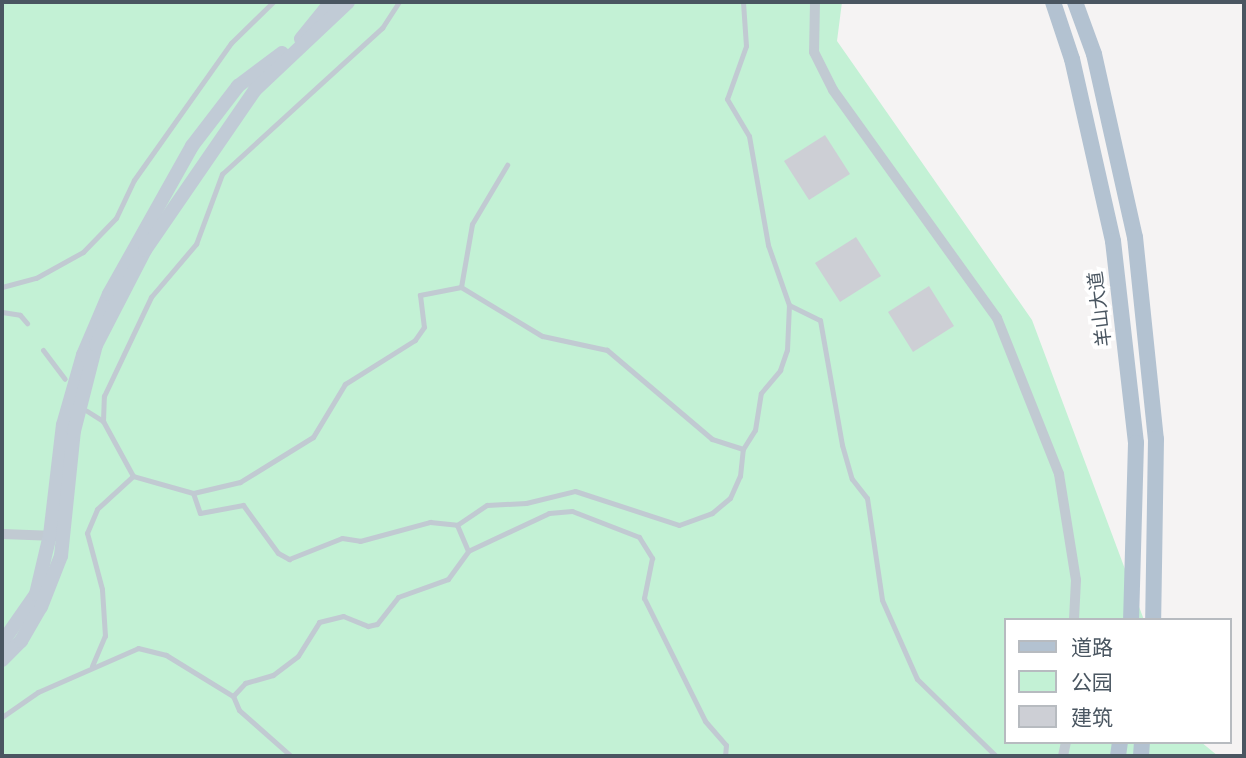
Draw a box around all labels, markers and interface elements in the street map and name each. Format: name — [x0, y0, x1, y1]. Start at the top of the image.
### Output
street label: 羊山大道 — [1084, 270, 1116, 348]
legend — [1004, 618, 1232, 744]
text: 道路 — [1071, 633, 1113, 662]
text: 公园 — [1071, 668, 1113, 697]
text: 建筑 — [1071, 703, 1113, 732]

